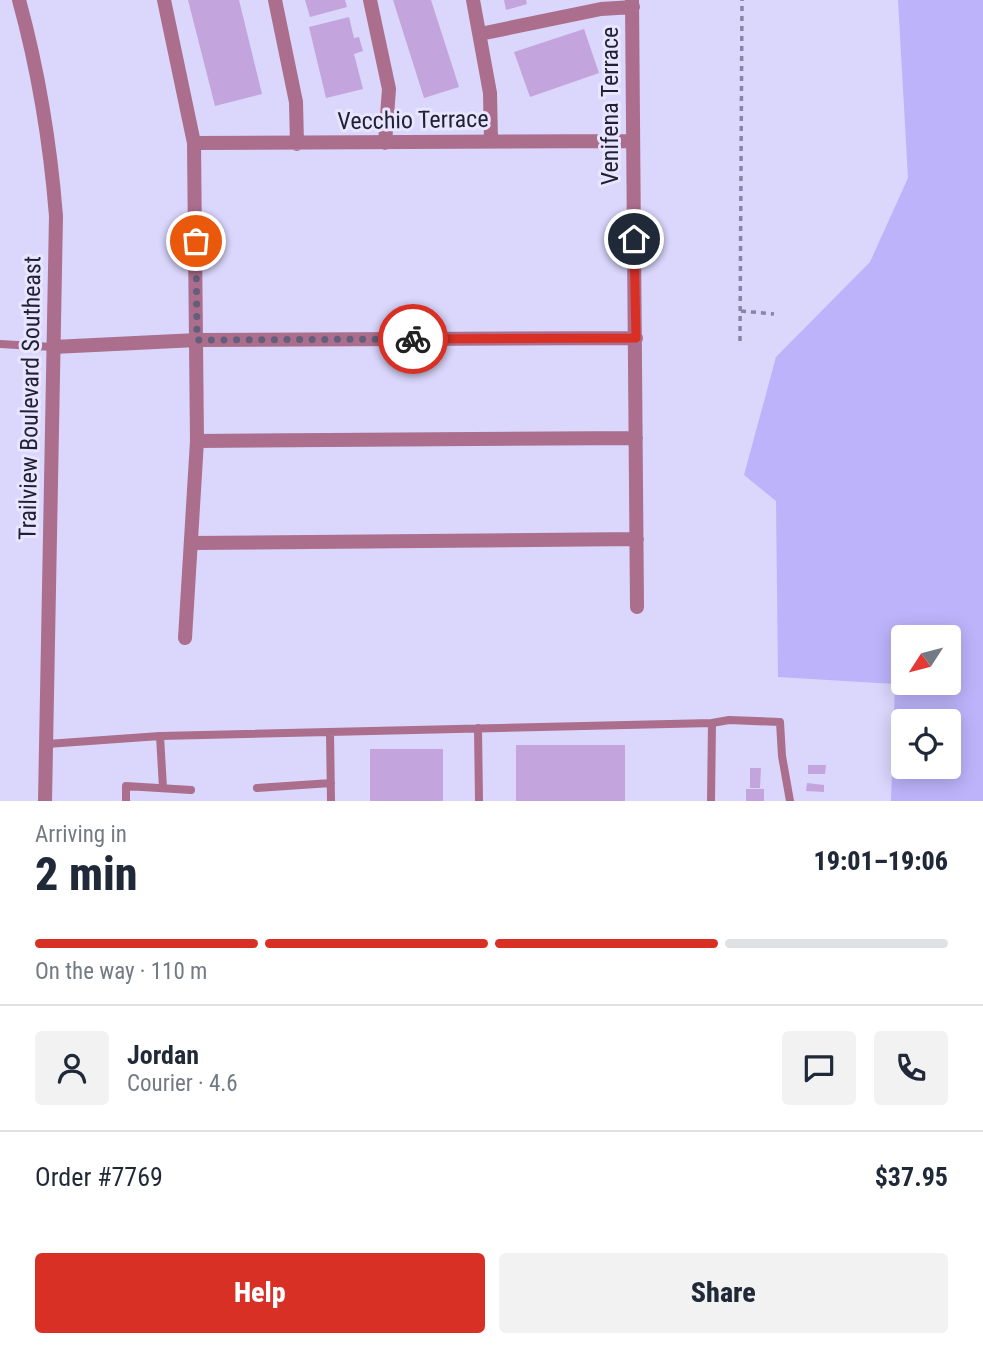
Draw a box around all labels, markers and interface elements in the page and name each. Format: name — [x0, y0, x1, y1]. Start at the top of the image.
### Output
street label: Venifena Terrace — [596, 27, 624, 185]
street label: Vecchio Terrace — [337, 105, 489, 135]
pin — [604, 209, 664, 269]
pin — [166, 211, 226, 271]
icon: home — [615, 220, 653, 258]
icon: bag — [177, 222, 215, 260]
street label: Trailview Boulevard Southeast — [14, 256, 46, 540]
courier — [378, 304, 448, 374]
icon: bike — [394, 320, 432, 358]
north arrow — [891, 625, 961, 695]
map controls — [891, 625, 961, 779]
button: locate — [891, 709, 961, 779]
text: Arriving in — [35, 821, 127, 848]
text: 19:01–19:06 — [814, 846, 948, 876]
text: 2 min — [35, 847, 138, 901]
text: On the way · 110 m — [35, 958, 207, 985]
button: person — [35, 1031, 109, 1105]
button: chat — [782, 1031, 856, 1105]
button: phone — [874, 1031, 948, 1105]
text: Jordan — [127, 1040, 199, 1070]
text: Courier · 4.6 — [127, 1070, 238, 1097]
text: Order #7769 — [35, 1162, 163, 1192]
text: $37.95 — [875, 1162, 948, 1192]
button: Help — [35, 1253, 485, 1333]
button: Share — [499, 1253, 948, 1333]

